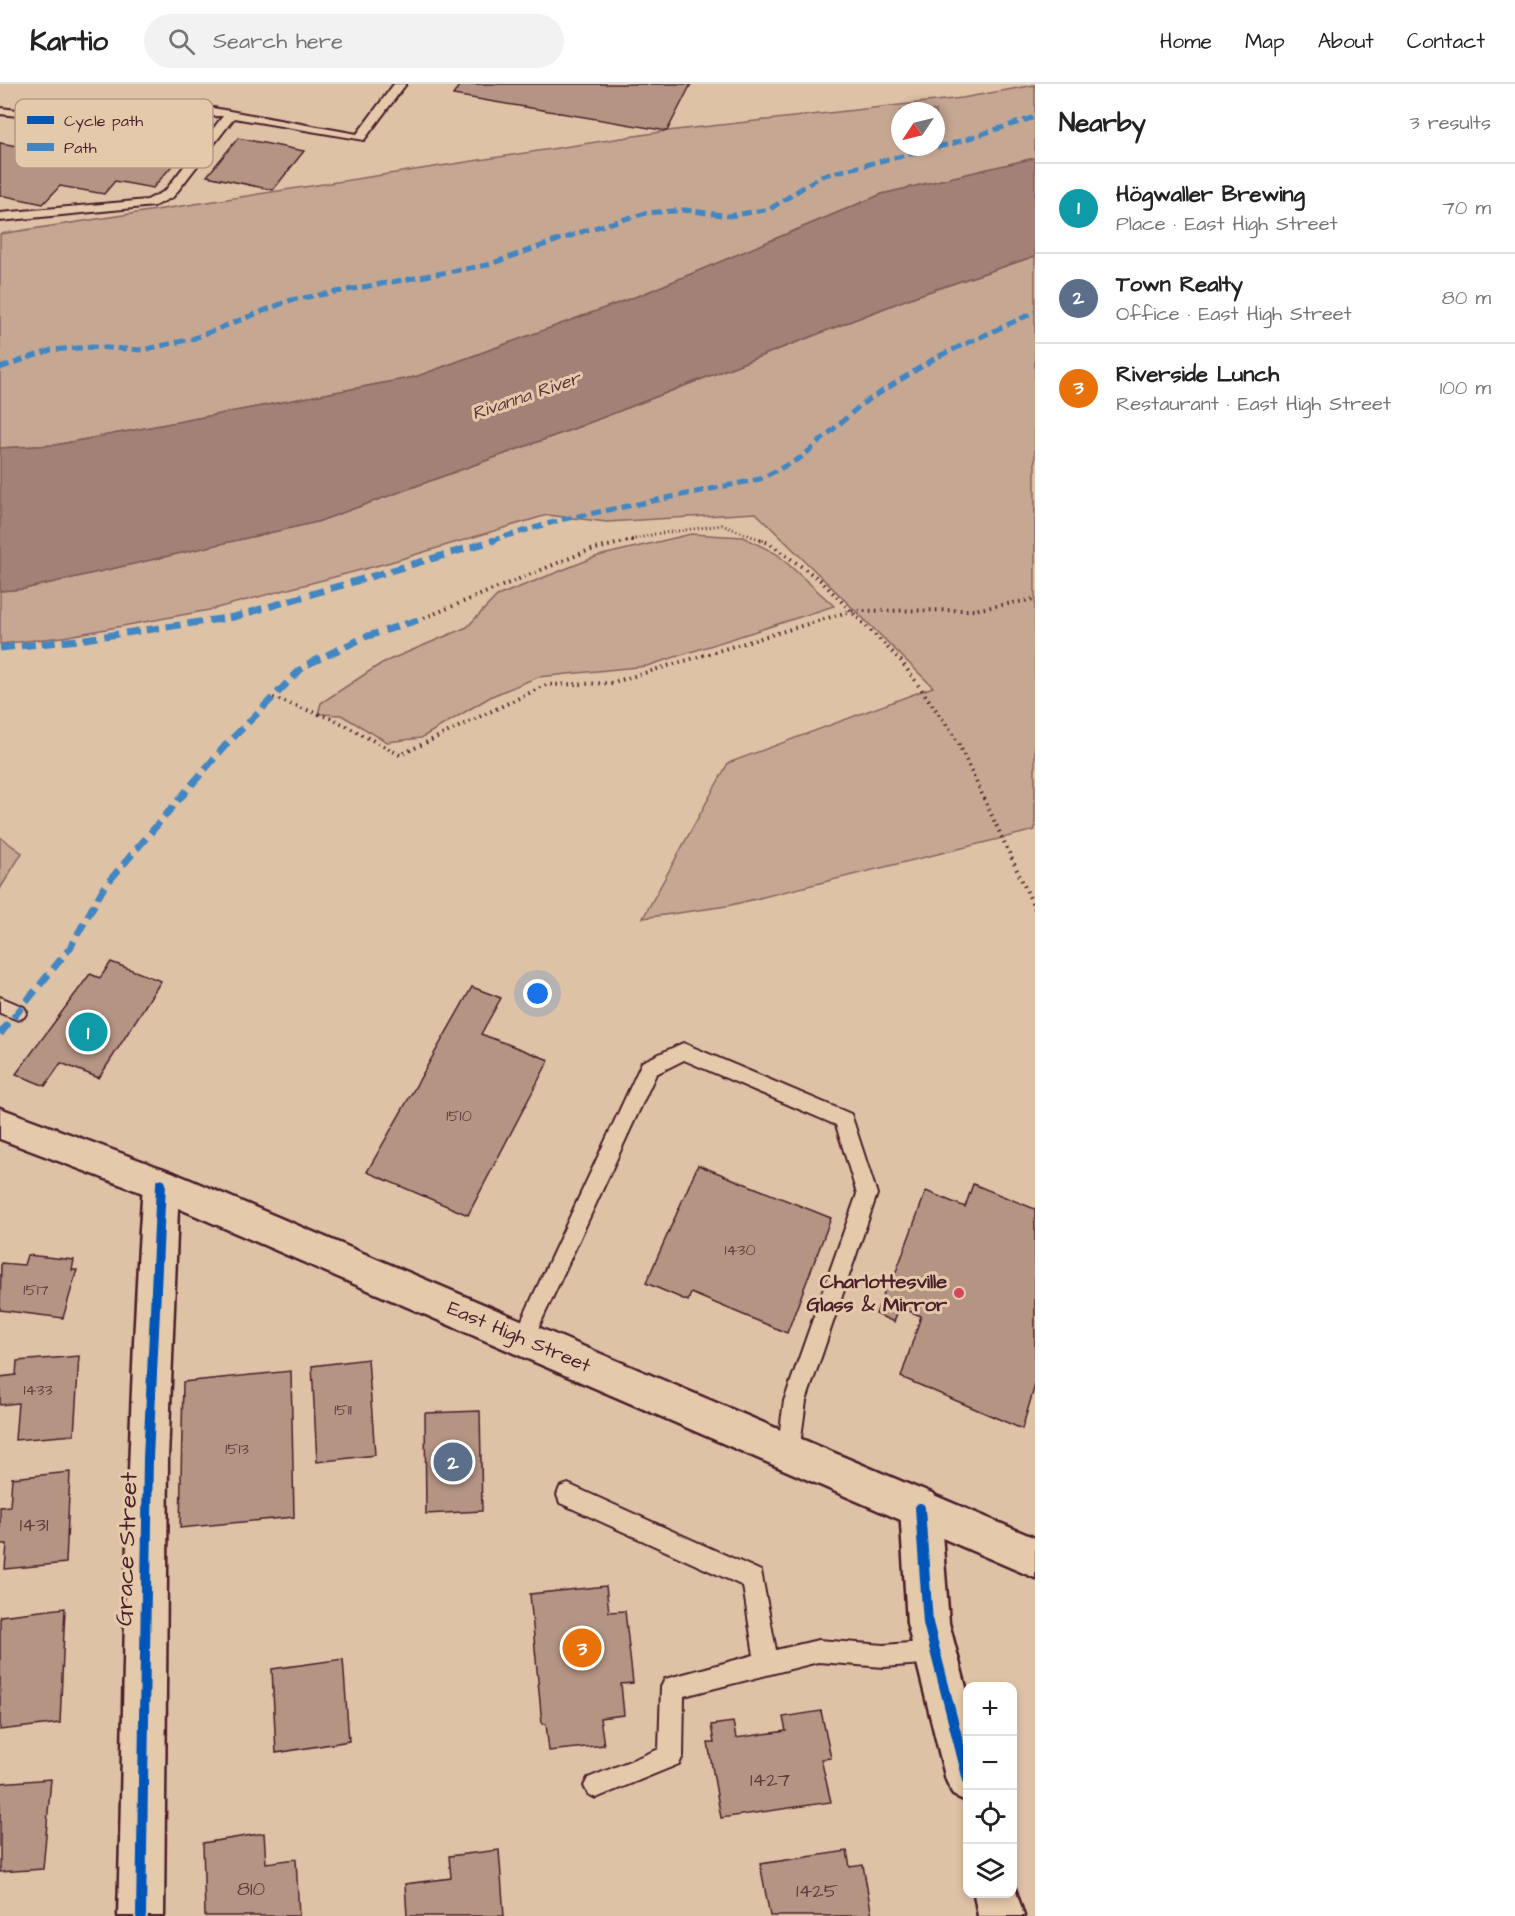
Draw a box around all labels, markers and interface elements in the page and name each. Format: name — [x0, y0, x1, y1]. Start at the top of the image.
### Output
search box — [144, 14, 564, 68]
text: Kartio — [30, 22, 108, 61]
icon: search — [165, 25, 198, 58]
text: Search here — [213, 26, 343, 57]
text: Home — [1160, 27, 1212, 56]
text: Map — [1245, 27, 1285, 56]
text: About — [1318, 27, 1374, 56]
text: Contact — [1407, 27, 1485, 56]
legend — [15, 99, 213, 168]
north arrow — [891, 102, 945, 156]
text: Nearby — [1059, 105, 1146, 141]
text: 3 results — [1409, 109, 1491, 137]
text: Cycle path — [64, 110, 143, 133]
text: Path — [64, 137, 97, 159]
text: Högwaller Brewing — [1116, 179, 1305, 210]
text: 1 — [1077, 194, 1080, 222]
text: 70 m — [1443, 194, 1491, 222]
text: Place · East High Street — [1116, 210, 1338, 238]
text: Town Realty — [1116, 269, 1243, 300]
text: 2 — [1073, 284, 1084, 312]
text: 80 m — [1442, 284, 1491, 312]
text: Office · East High Street — [1116, 300, 1352, 328]
text: Riverside Lunch — [1116, 359, 1279, 390]
water label: Rivanna River — [469, 365, 585, 426]
text: 3 — [1073, 374, 1084, 402]
text: 100 m — [1440, 374, 1491, 402]
text: Restaurant · East High Street — [1116, 390, 1391, 418]
your location — [523, 979, 552, 1008]
pin: 1 — [68, 1010, 107, 1054]
house number: 1510 — [446, 1105, 472, 1127]
house number: 1430 — [724, 1239, 756, 1261]
place label: Charlottesville Glass & Mirror — [806, 1268, 948, 1319]
house number: 1517 — [23, 1279, 49, 1301]
marker: Charlottesville Glass & Mirror — [952, 1286, 966, 1300]
street label: East High Street — [443, 1294, 595, 1381]
house number: 1433 — [23, 1379, 53, 1401]
house number: 1511 — [334, 1399, 352, 1421]
house number: 1513 — [225, 1438, 249, 1460]
pin: 2 — [434, 1440, 472, 1484]
street label: Grace Street — [107, 1471, 147, 1626]
house number: 1431 — [20, 1511, 49, 1539]
pin: 3 — [562, 1626, 602, 1670]
map controls — [963, 1682, 1017, 1898]
button: + — [963, 1682, 1017, 1736]
button: − — [963, 1736, 1017, 1790]
house number: 1427 — [750, 1766, 790, 1794]
button: locate — [963, 1790, 1017, 1844]
button: layers — [963, 1844, 1017, 1898]
house number: 810 — [237, 1875, 265, 1903]
house number: 1425 — [796, 1877, 838, 1905]

